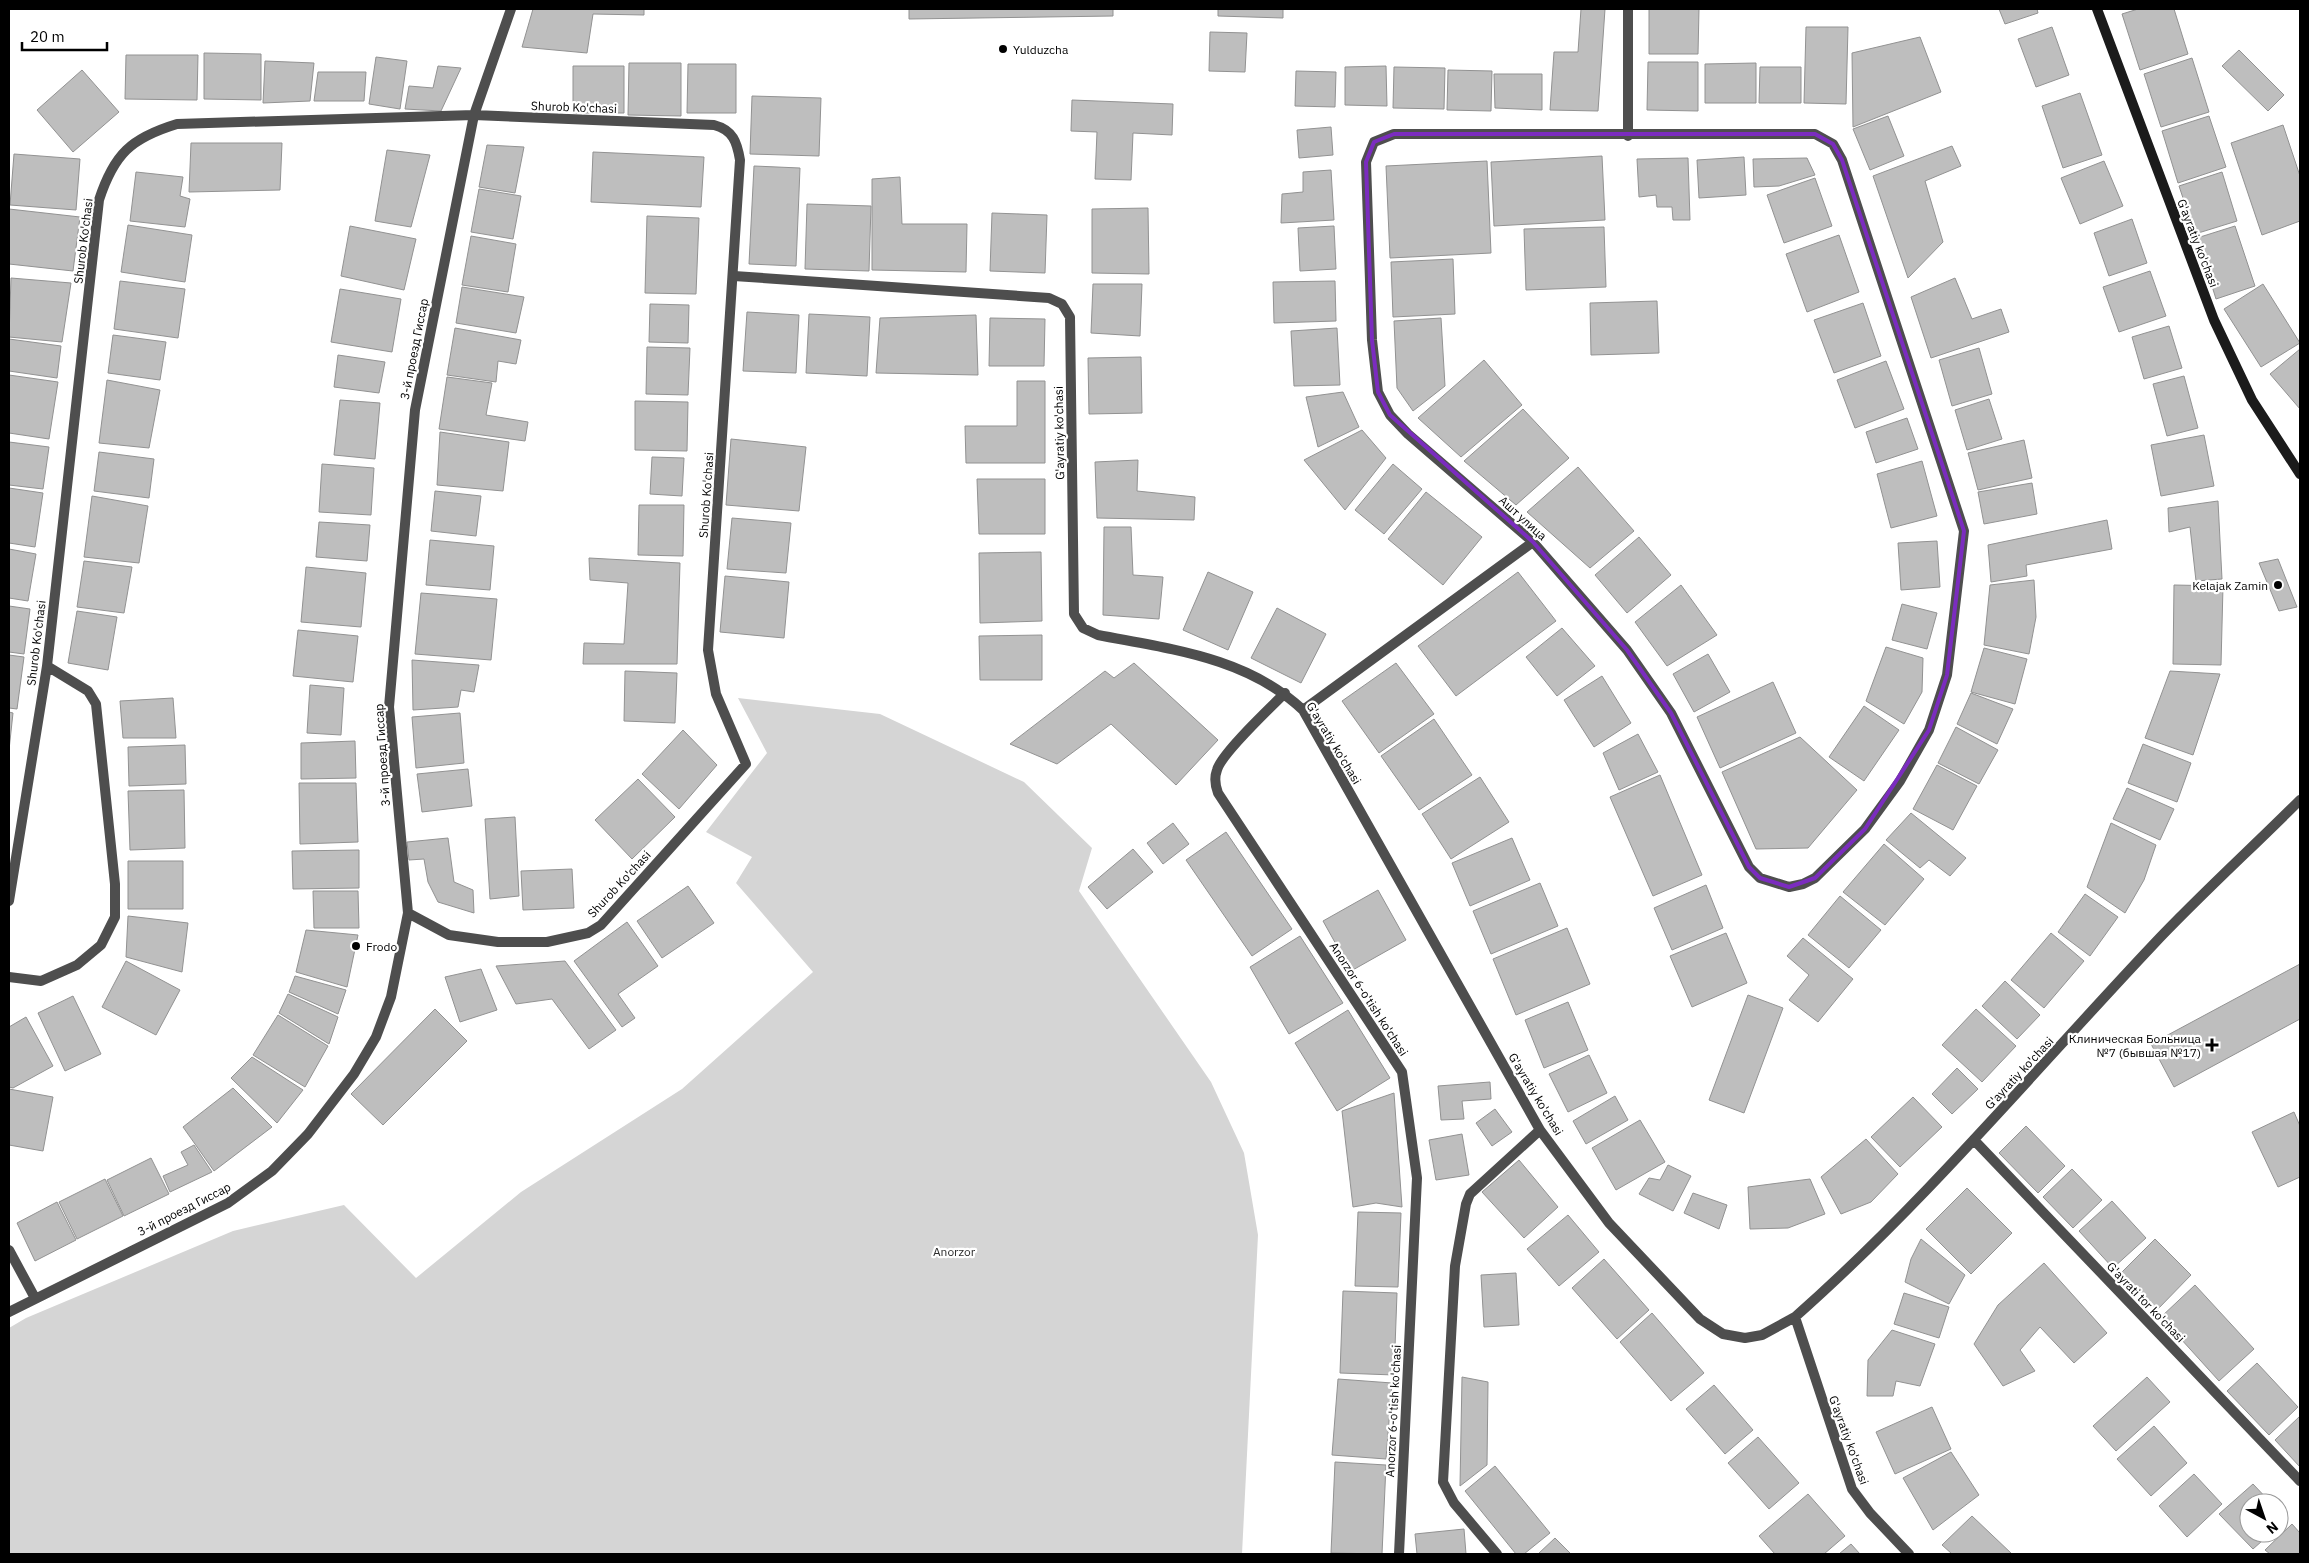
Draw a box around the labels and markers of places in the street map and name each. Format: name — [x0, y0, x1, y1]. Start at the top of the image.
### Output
place label: Yulduzcha — [1013, 42, 1069, 57]
marker: Yulduzcha — [997, 43, 1009, 55]
place label: Kelajak Zamin — [2192, 578, 2268, 593]
marker: Kelajak Zamin — [2272, 579, 2284, 591]
place label: Frodo — [366, 939, 397, 954]
marker: Frodo — [350, 940, 362, 952]
place label: Клиническая Больница №7 (бывшая №17) — [2069, 1031, 2202, 1060]
marker: Клиническая Больница №7 (бывшая №17) — [2205, 1038, 2219, 1052]

